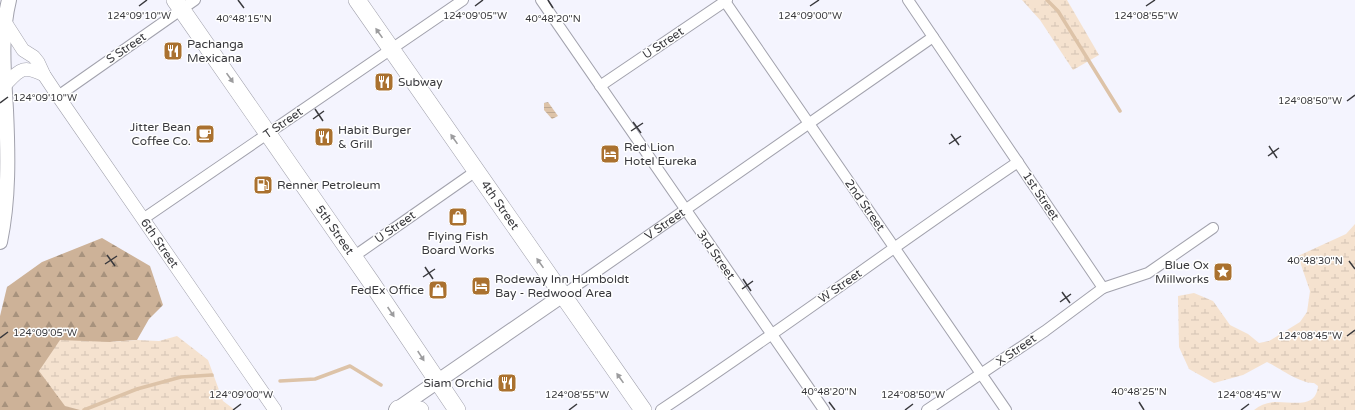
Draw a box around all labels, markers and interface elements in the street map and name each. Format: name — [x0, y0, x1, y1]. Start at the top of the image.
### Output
text: 124°09'10"W — [107, 10, 171, 22]
text: 124°09'05"W — [443, 10, 507, 22]
text: 124°09'00"W — [778, 10, 842, 22]
text: 124°08'55"W — [1114, 10, 1178, 22]
text: 40°48'15"N — [216, 13, 272, 25]
text: 40°48'20"N — [525, 13, 581, 25]
street label: U Street — [640, 24, 687, 62]
one-way arrow — [375, 27, 383, 38]
street label: S Street — [104, 29, 149, 66]
place label: Pachanga Mexicana — [187, 37, 244, 65]
restaurant icon: Pachanga Mexicana — [162, 40, 184, 62]
restaurant icon: Subway — [373, 71, 395, 93]
one-way arrow — [226, 73, 234, 83]
place label: Subway — [398, 75, 443, 89]
text: 124°09'10"W — [13, 92, 77, 104]
text: 124°08'50"W — [1278, 95, 1342, 107]
street label: T Street — [261, 104, 306, 142]
place label: Jitter Bean Coffee Co. — [130, 120, 191, 148]
cafe icon: Jitter Bean Coffee Co. — [194, 123, 216, 145]
place label: Habit Burger & Grill — [338, 123, 411, 151]
restaurant icon: Habit Burger & Grill — [313, 126, 335, 148]
one-way arrow — [450, 134, 458, 144]
place label: Red Lion Hotel Eureka — [624, 140, 697, 168]
hotel icon: Red Lion Hotel Eureka — [599, 143, 621, 165]
street label: 1st Street — [1020, 169, 1062, 223]
fuel station icon: Renner Petroleum — [252, 174, 274, 196]
street label: 2nd Street — [842, 176, 888, 234]
place label: Renner Petroleum — [277, 178, 381, 192]
street label: 4th Street — [478, 178, 522, 233]
street label: 5th Street — [313, 203, 357, 258]
street label: V Street — [642, 205, 688, 243]
shop icon: Flying Fish Board Works — [447, 206, 469, 228]
street label: U Street — [372, 208, 418, 246]
street label: 6th Street — [138, 216, 182, 271]
street label: 3rd Street — [694, 228, 738, 283]
place label: Flying Fish Board Works — [421, 229, 495, 257]
text: 40°48'30"N — [1287, 255, 1343, 267]
one-way arrow — [536, 258, 544, 268]
place label: Blue Ox Millworks — [1155, 258, 1209, 286]
place icon: Blue Ox Millworks — [1212, 261, 1234, 283]
street label: W Street — [816, 266, 865, 306]
place label: Rodeway Inn Humboldt Bay - Redwood Area — [495, 272, 629, 300]
hotel icon: Rodeway Inn Humboldt Bay - Redwood Area — [470, 275, 492, 297]
shop icon: FedEx Office — [427, 279, 449, 301]
place label: FedEx Office — [350, 283, 424, 297]
one-way arrow — [387, 306, 395, 317]
text: 124°09'05"W — [13, 327, 77, 339]
text: 124°08'45"W — [1278, 330, 1342, 342]
street label: X Street — [993, 331, 1039, 369]
one-way arrow — [417, 351, 425, 361]
restaurant icon: Siam Orchid — [496, 372, 518, 394]
one-way arrow — [617, 373, 625, 383]
place label: Siam Orchid — [424, 376, 493, 390]
text: 40°48'20"N — [801, 386, 857, 398]
text: 40°48'25"N — [1111, 386, 1167, 398]
text: 124°09'00"W — [209, 389, 273, 401]
text: 124°08'55"W — [545, 389, 609, 401]
text: 124°08'50"W — [881, 389, 945, 401]
text: 124°08'45"W — [1217, 389, 1281, 401]

